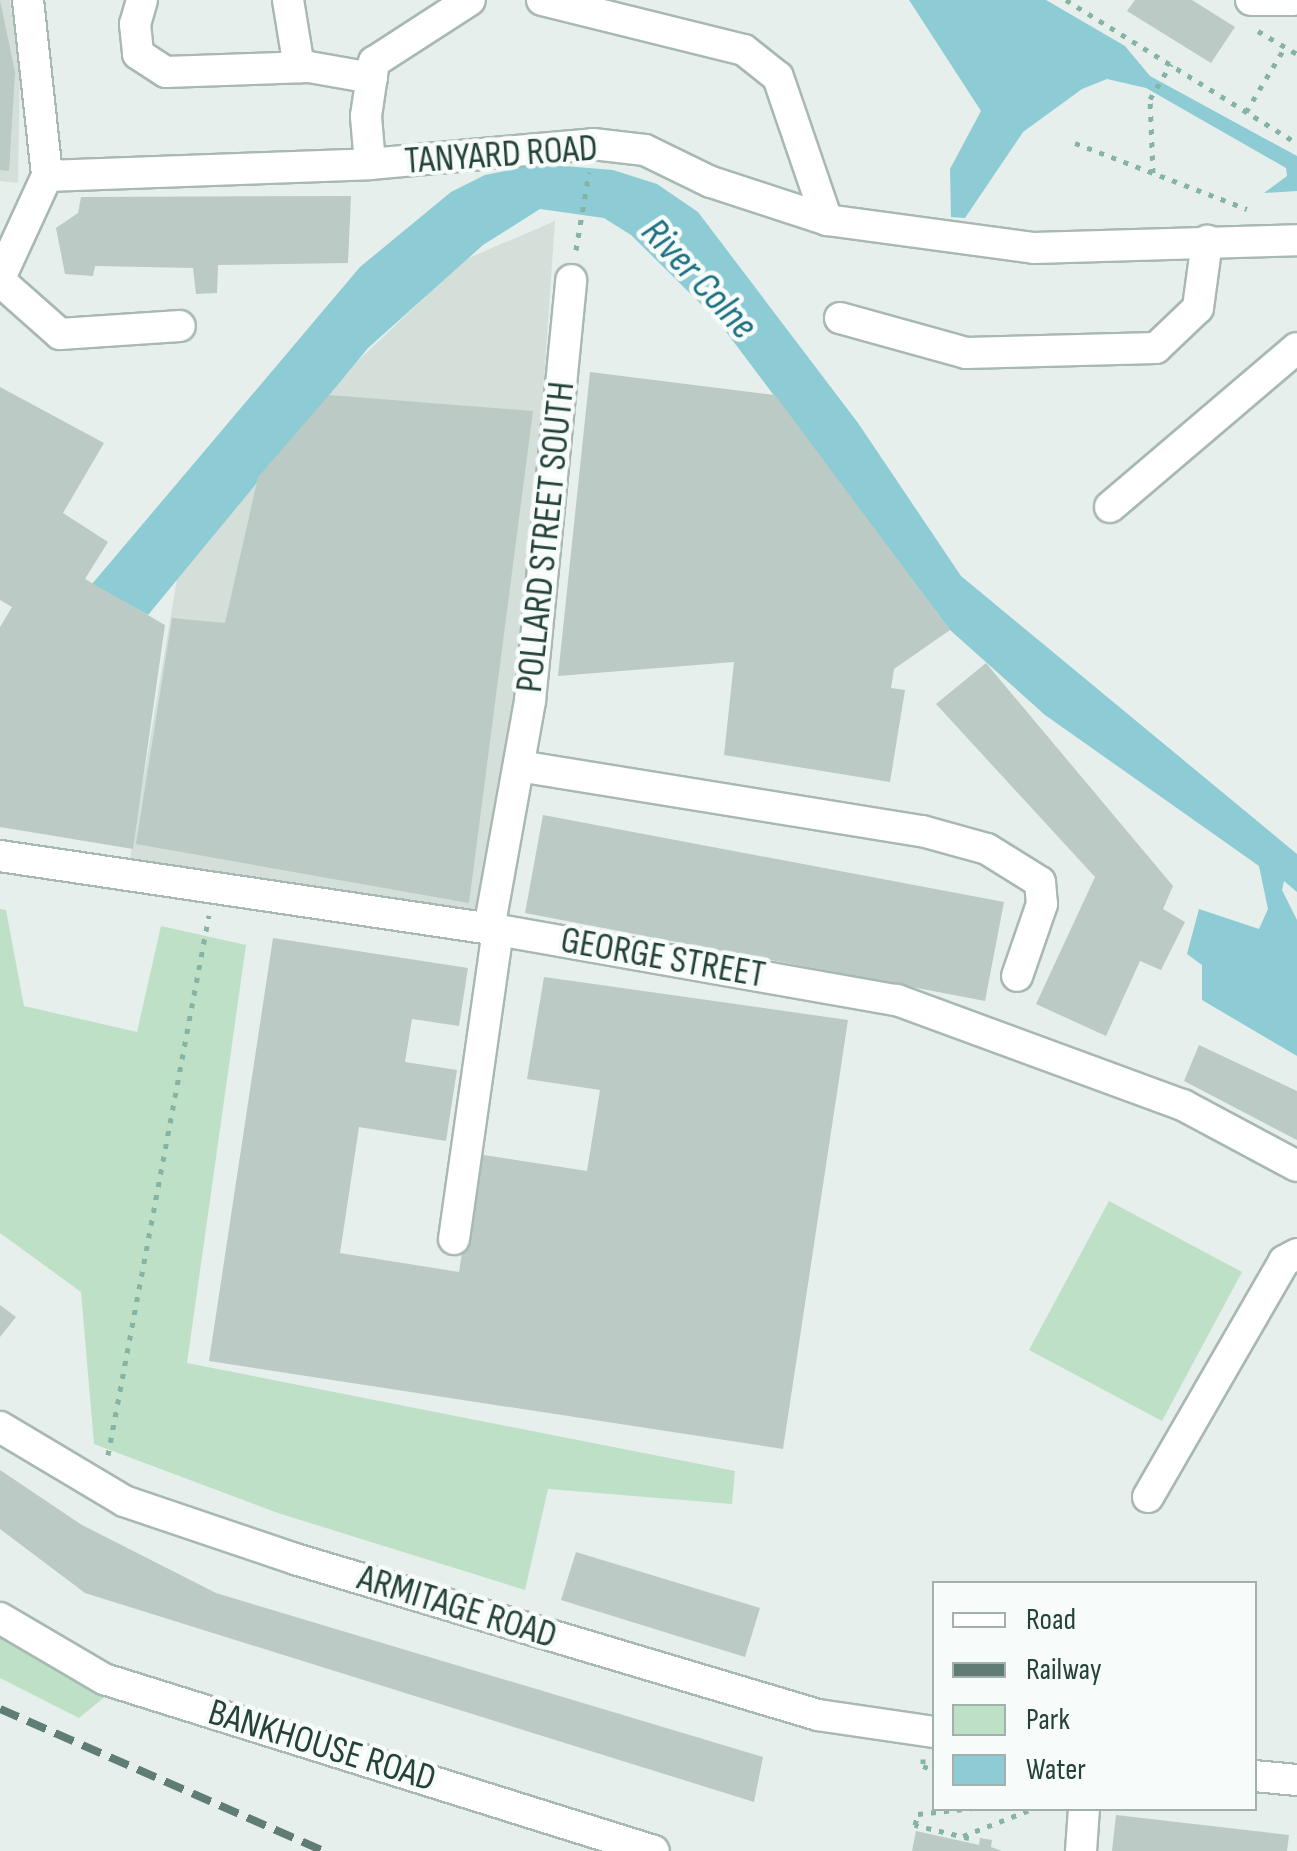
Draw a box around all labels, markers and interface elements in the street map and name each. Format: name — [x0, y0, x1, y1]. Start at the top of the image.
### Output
street label: TANYARD ROAD — [403, 126, 599, 184]
water label: River Colne — [631, 209, 767, 349]
street label: POLLARD STREET SOUTH — [507, 379, 585, 695]
street label: GEORGE STREET — [557, 918, 769, 998]
street label: ARMITAGE ROAD — [352, 1555, 562, 1659]
legend — [932, 1581, 1257, 1811]
text: Road — [1026, 1602, 1076, 1638]
text: Railway — [1026, 1652, 1102, 1688]
street label: BANKHOUSE ROAD — [203, 1690, 441, 1802]
text: Park — [1026, 1702, 1070, 1738]
text: Water — [1026, 1752, 1086, 1788]

